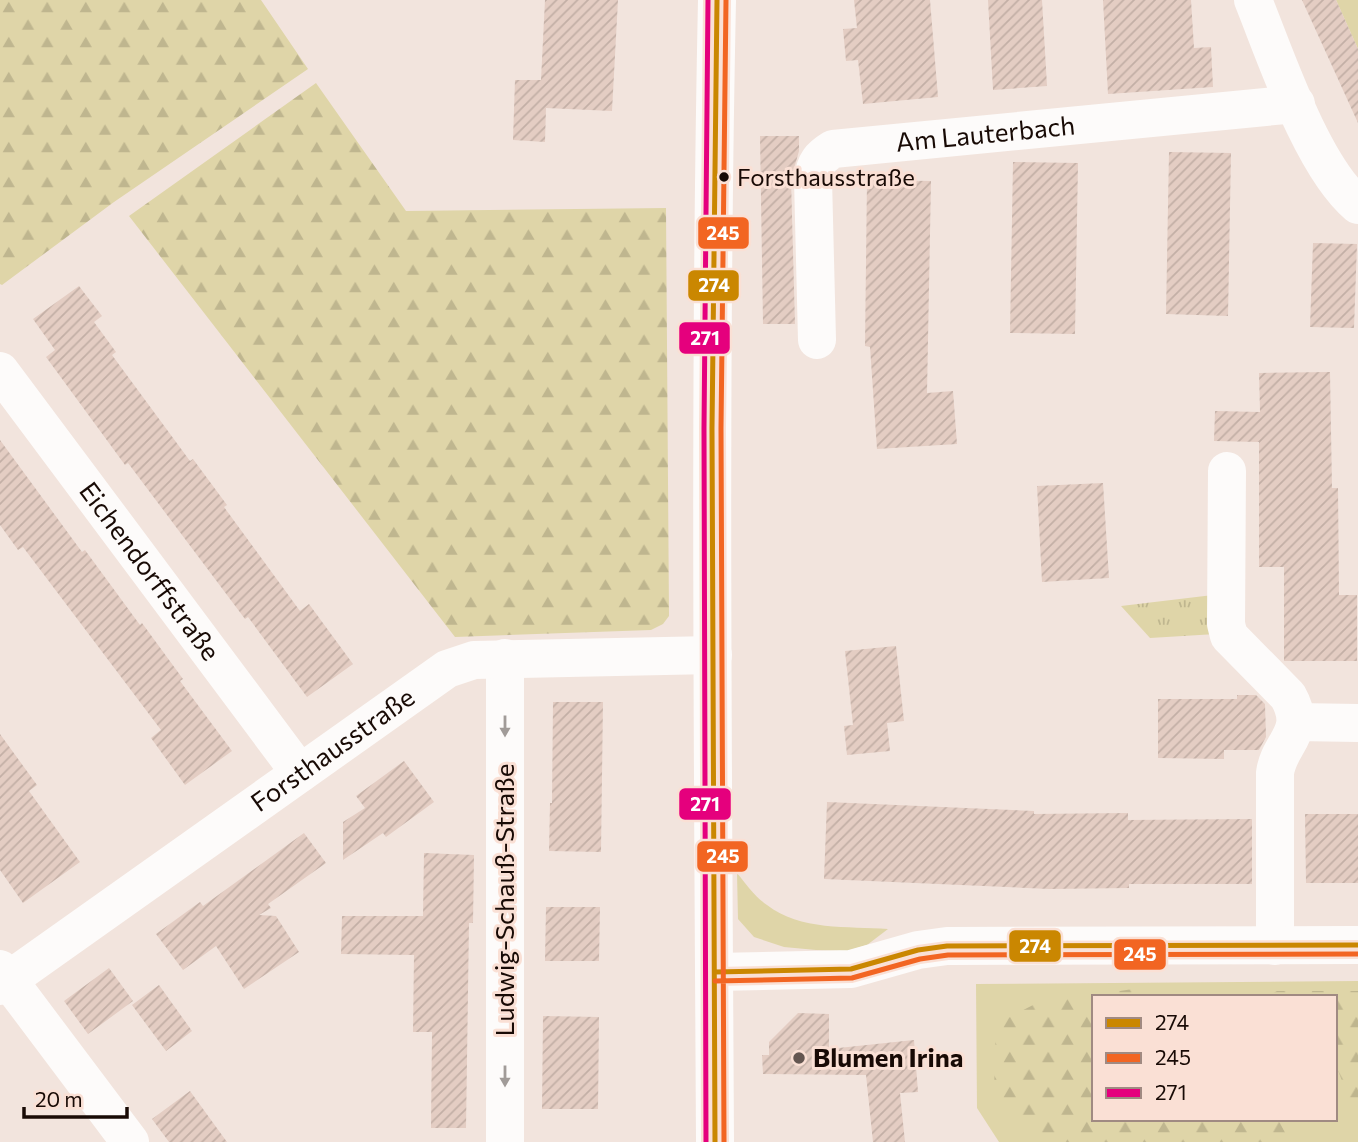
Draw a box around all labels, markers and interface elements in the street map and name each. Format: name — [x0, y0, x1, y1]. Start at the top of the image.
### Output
street label: Am Lauterbach — [894, 109, 1076, 157]
place label: Forsthausstraße — [737, 162, 915, 191]
marker: Forsthausstraße — [717, 170, 731, 184]
line badge: 245 — [697, 216, 750, 250]
text: 245 — [706, 221, 740, 244]
line badge: 274 — [687, 269, 740, 302]
text: 274 — [698, 273, 730, 296]
line badge: 271 — [678, 321, 731, 355]
text: 271 — [690, 326, 720, 349]
street label: Eichendorffstraße — [74, 475, 227, 666]
street label: Forsthausstraße — [244, 680, 420, 817]
one-way arrow — [499, 716, 511, 738]
street label: Ludwig-Schauß-Straße — [488, 763, 519, 1037]
line badge: 271 — [678, 787, 732, 821]
text: 271 — [690, 792, 720, 815]
line badge: 245 — [696, 840, 749, 873]
text: 245 — [706, 844, 740, 867]
line badge: 274 — [1008, 929, 1062, 963]
text: 274 — [1019, 934, 1051, 957]
line badge: 245 — [1113, 938, 1167, 971]
text: 245 — [1123, 942, 1157, 965]
legend — [1092, 995, 1337, 1121]
text: 274 — [1155, 1009, 1189, 1034]
place label: Blumen Irina — [813, 1041, 963, 1072]
text: 245 — [1155, 1044, 1191, 1069]
marker: Blumen Irina — [791, 1050, 807, 1066]
one-way arrow — [499, 1066, 511, 1088]
scale bar — [24, 1076, 128, 1120]
text: 271 — [1155, 1079, 1187, 1104]
text: 20 m — [35, 1086, 83, 1111]

